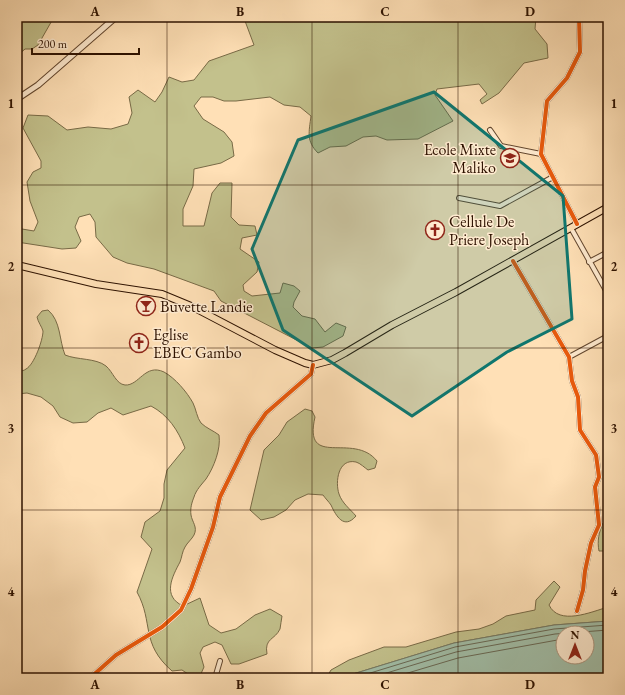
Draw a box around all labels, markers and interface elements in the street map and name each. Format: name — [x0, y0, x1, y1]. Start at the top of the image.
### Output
text: A — [89, 3, 100, 20]
text: B — [236, 3, 244, 20]
text: C — [380, 3, 390, 20]
text: D — [525, 3, 535, 20]
scale bar — [32, 30, 139, 56]
text: 200 m — [38, 36, 68, 52]
text: 1 — [8, 95, 15, 112]
text: 1 — [611, 95, 618, 112]
place label: Ecole Mixte Maliko — [424, 139, 496, 178]
school or university icon: Ecole Mixte Maliko — [499, 147, 521, 169]
place label: Cellule De Priere Joseph — [449, 211, 529, 250]
church icon: Cellule De Priere Joseph — [424, 219, 446, 241]
text: 2 — [8, 258, 15, 275]
text: 2 — [611, 258, 618, 275]
bar icon: Buvette Landie — [135, 295, 157, 317]
place label: Buvette Landie — [160, 296, 253, 317]
place label: Eglise EBEC Gambo — [153, 324, 242, 363]
church icon: Eglise EBEC Gambo — [128, 332, 150, 354]
text: 3 — [8, 420, 15, 437]
text: 3 — [611, 420, 618, 437]
text: 4 — [8, 583, 15, 600]
text: 4 — [611, 583, 618, 600]
north arrow — [555, 625, 595, 665]
text: N — [571, 628, 580, 642]
text: A — [89, 676, 100, 693]
text: B — [236, 676, 244, 693]
text: C — [380, 676, 390, 693]
text: D — [525, 676, 535, 693]

